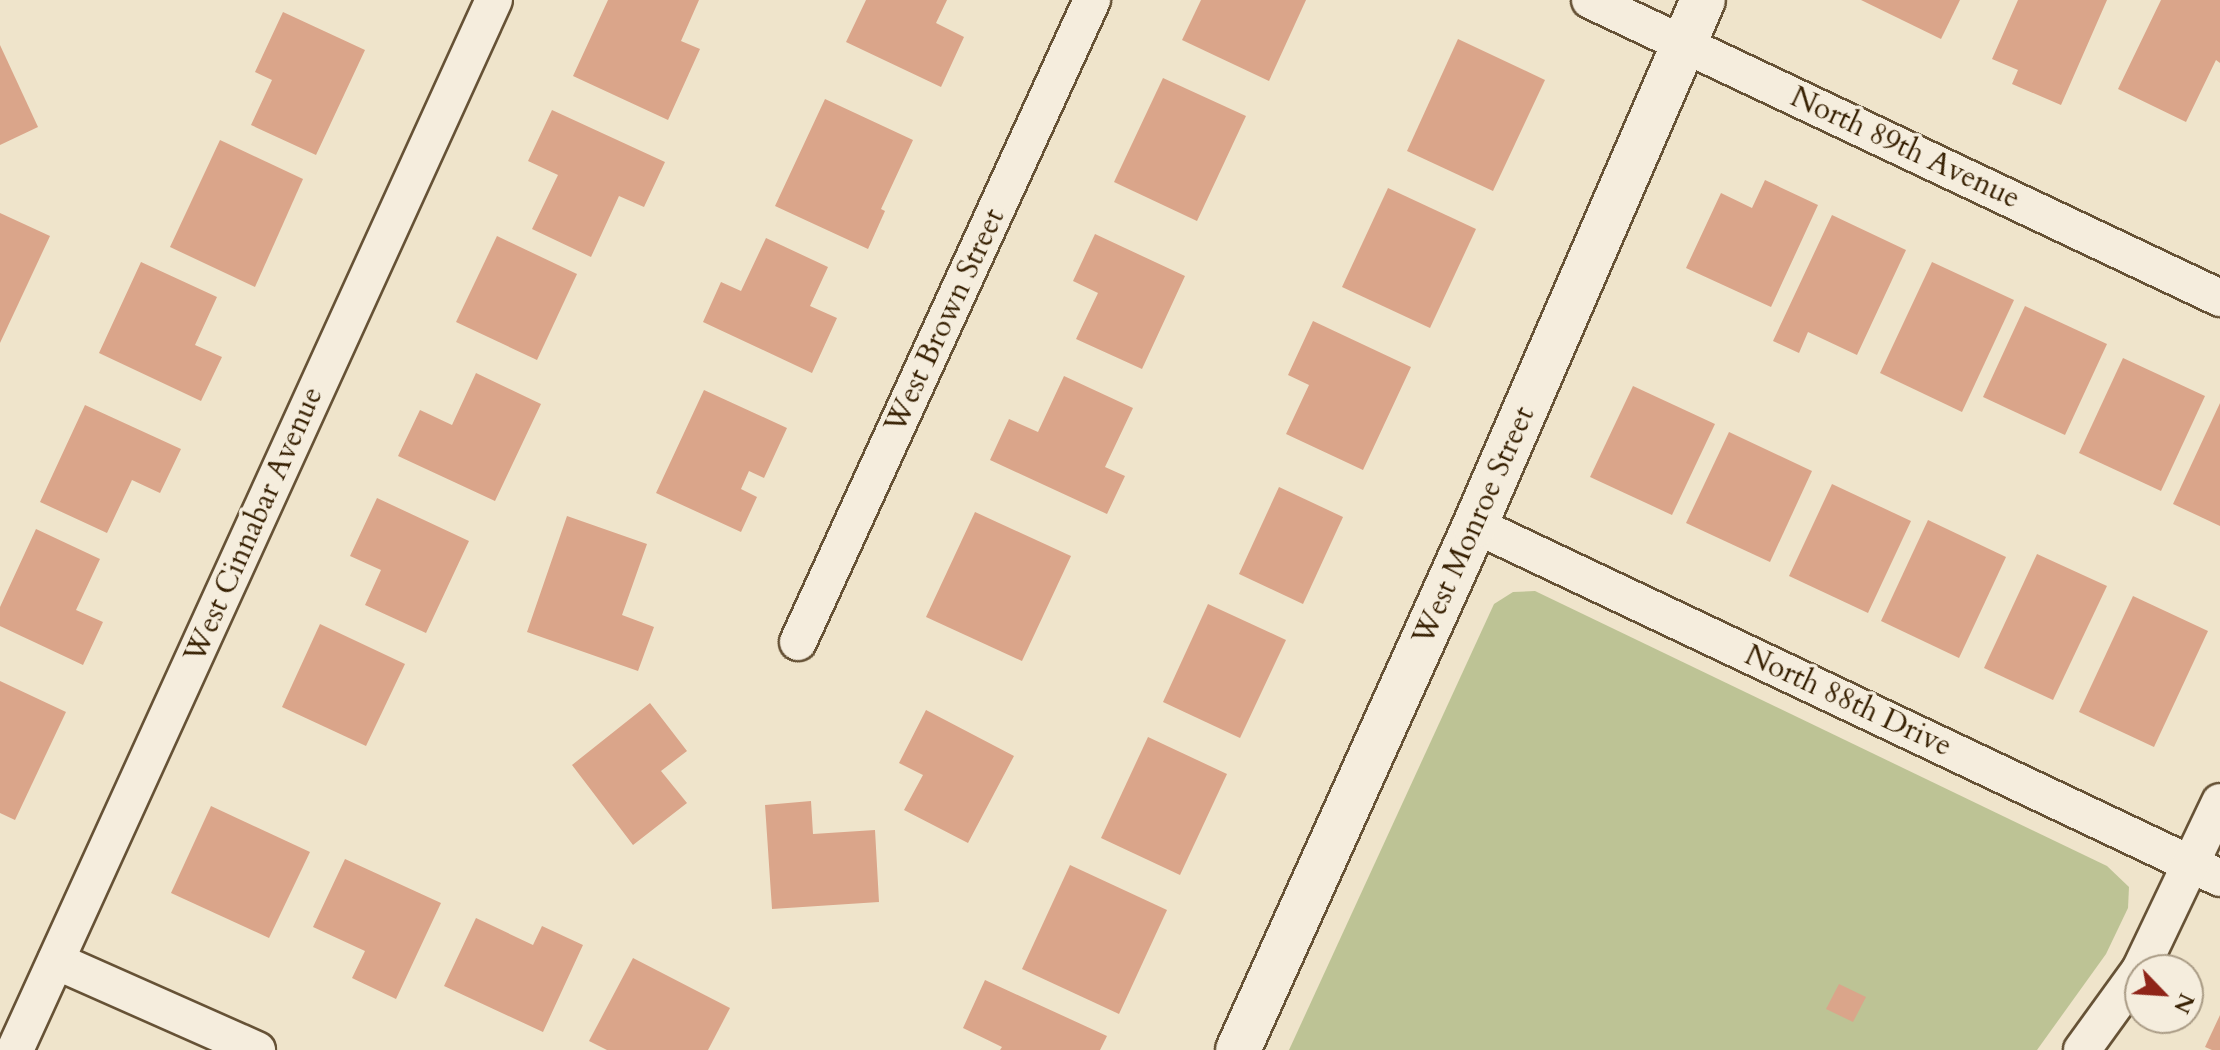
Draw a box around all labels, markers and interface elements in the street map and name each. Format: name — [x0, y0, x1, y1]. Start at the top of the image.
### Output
street label: North 89th Avenue — [1785, 79, 2025, 217]
street label: West Brown Street — [877, 203, 1013, 439]
street label: West Cinnabar Avenue — [177, 382, 331, 668]
street label: West Monroe Street — [1405, 401, 1543, 651]
street label: North 88th Drive — [1739, 637, 1957, 765]
north arrow — [2124, 954, 2204, 1034]
text: N — [2166, 988, 2202, 1018]

